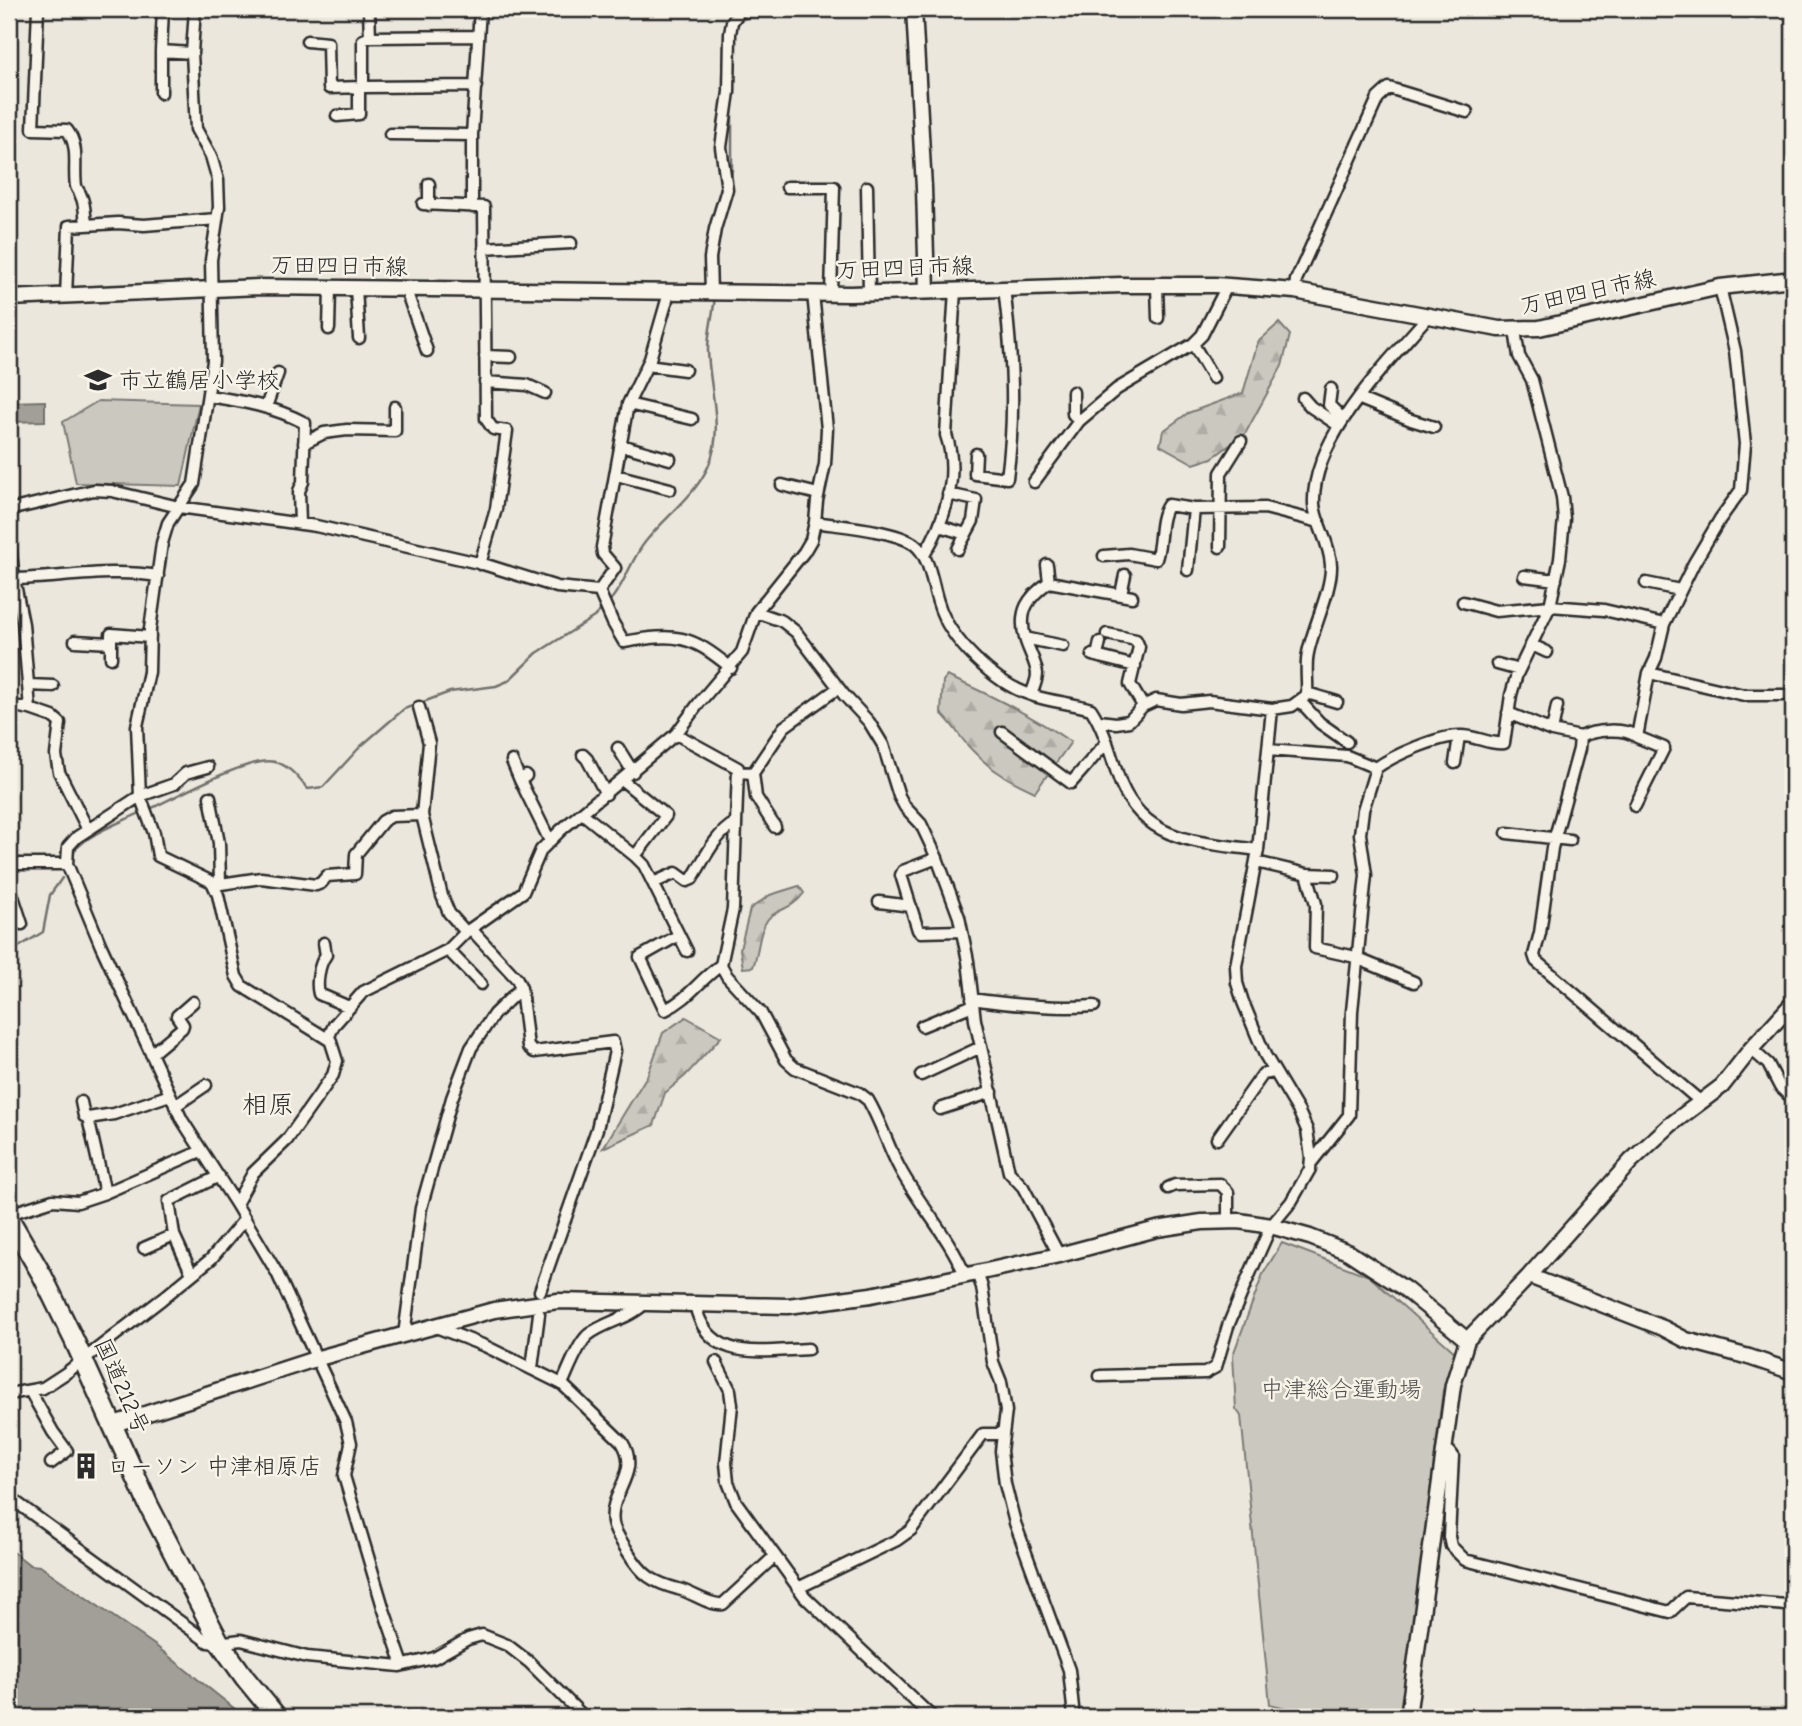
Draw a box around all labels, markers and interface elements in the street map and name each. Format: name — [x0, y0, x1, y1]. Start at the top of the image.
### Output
street label: 万田四日市線 — [270, 251, 408, 281]
street label: 万田四日市線 — [836, 252, 974, 284]
street label: 万田四日市線 — [1518, 264, 1658, 320]
school or university icon: 市立鶴居小学校 — [83, 365, 113, 395]
place label: 市立鶴居小学校 — [119, 367, 280, 394]
district label: 相原 — [242, 1090, 294, 1120]
street label: 国道212号 — [89, 1334, 155, 1438]
park label: 中津総合運動場 — [1261, 1376, 1422, 1403]
building icon: ローソン 中津相原店 — [71, 1451, 101, 1481]
place label: ローソン 中津相原店 — [107, 1453, 322, 1480]

